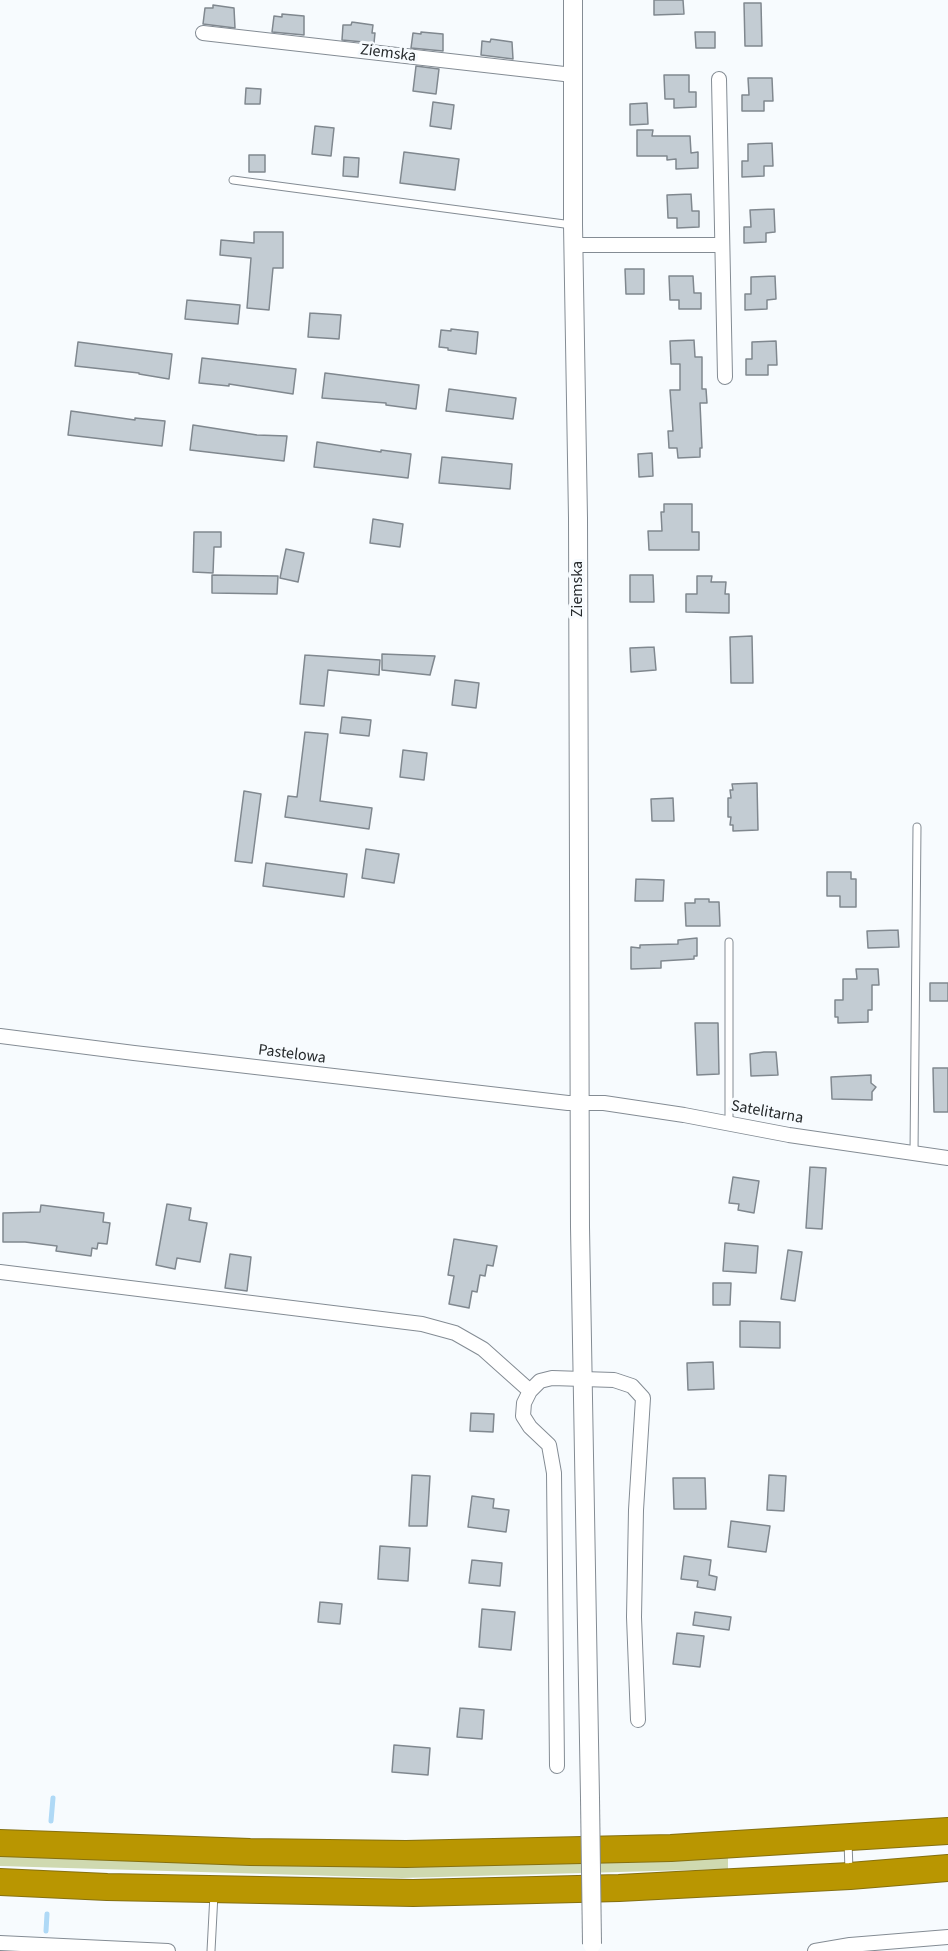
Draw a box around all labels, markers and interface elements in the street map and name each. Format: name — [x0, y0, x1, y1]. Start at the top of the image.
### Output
street label: Ziemska — [359, 41, 417, 67]
street label: Ziemska — [568, 561, 588, 617]
street label: Pastelowa — [257, 1041, 327, 1069]
street label: Satelitarna — [729, 1097, 805, 1129]

